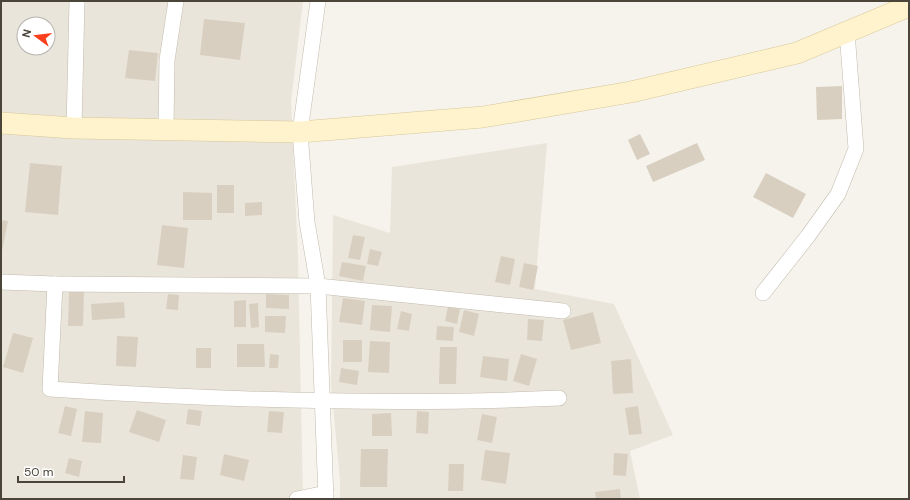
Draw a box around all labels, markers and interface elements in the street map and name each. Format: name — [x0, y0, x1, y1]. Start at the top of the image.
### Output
north arrow — [16, 16, 56, 56]
text: N — [19, 28, 34, 39]
scale bar — [18, 458, 124, 484]
text: 50 m — [24, 464, 53, 480]

